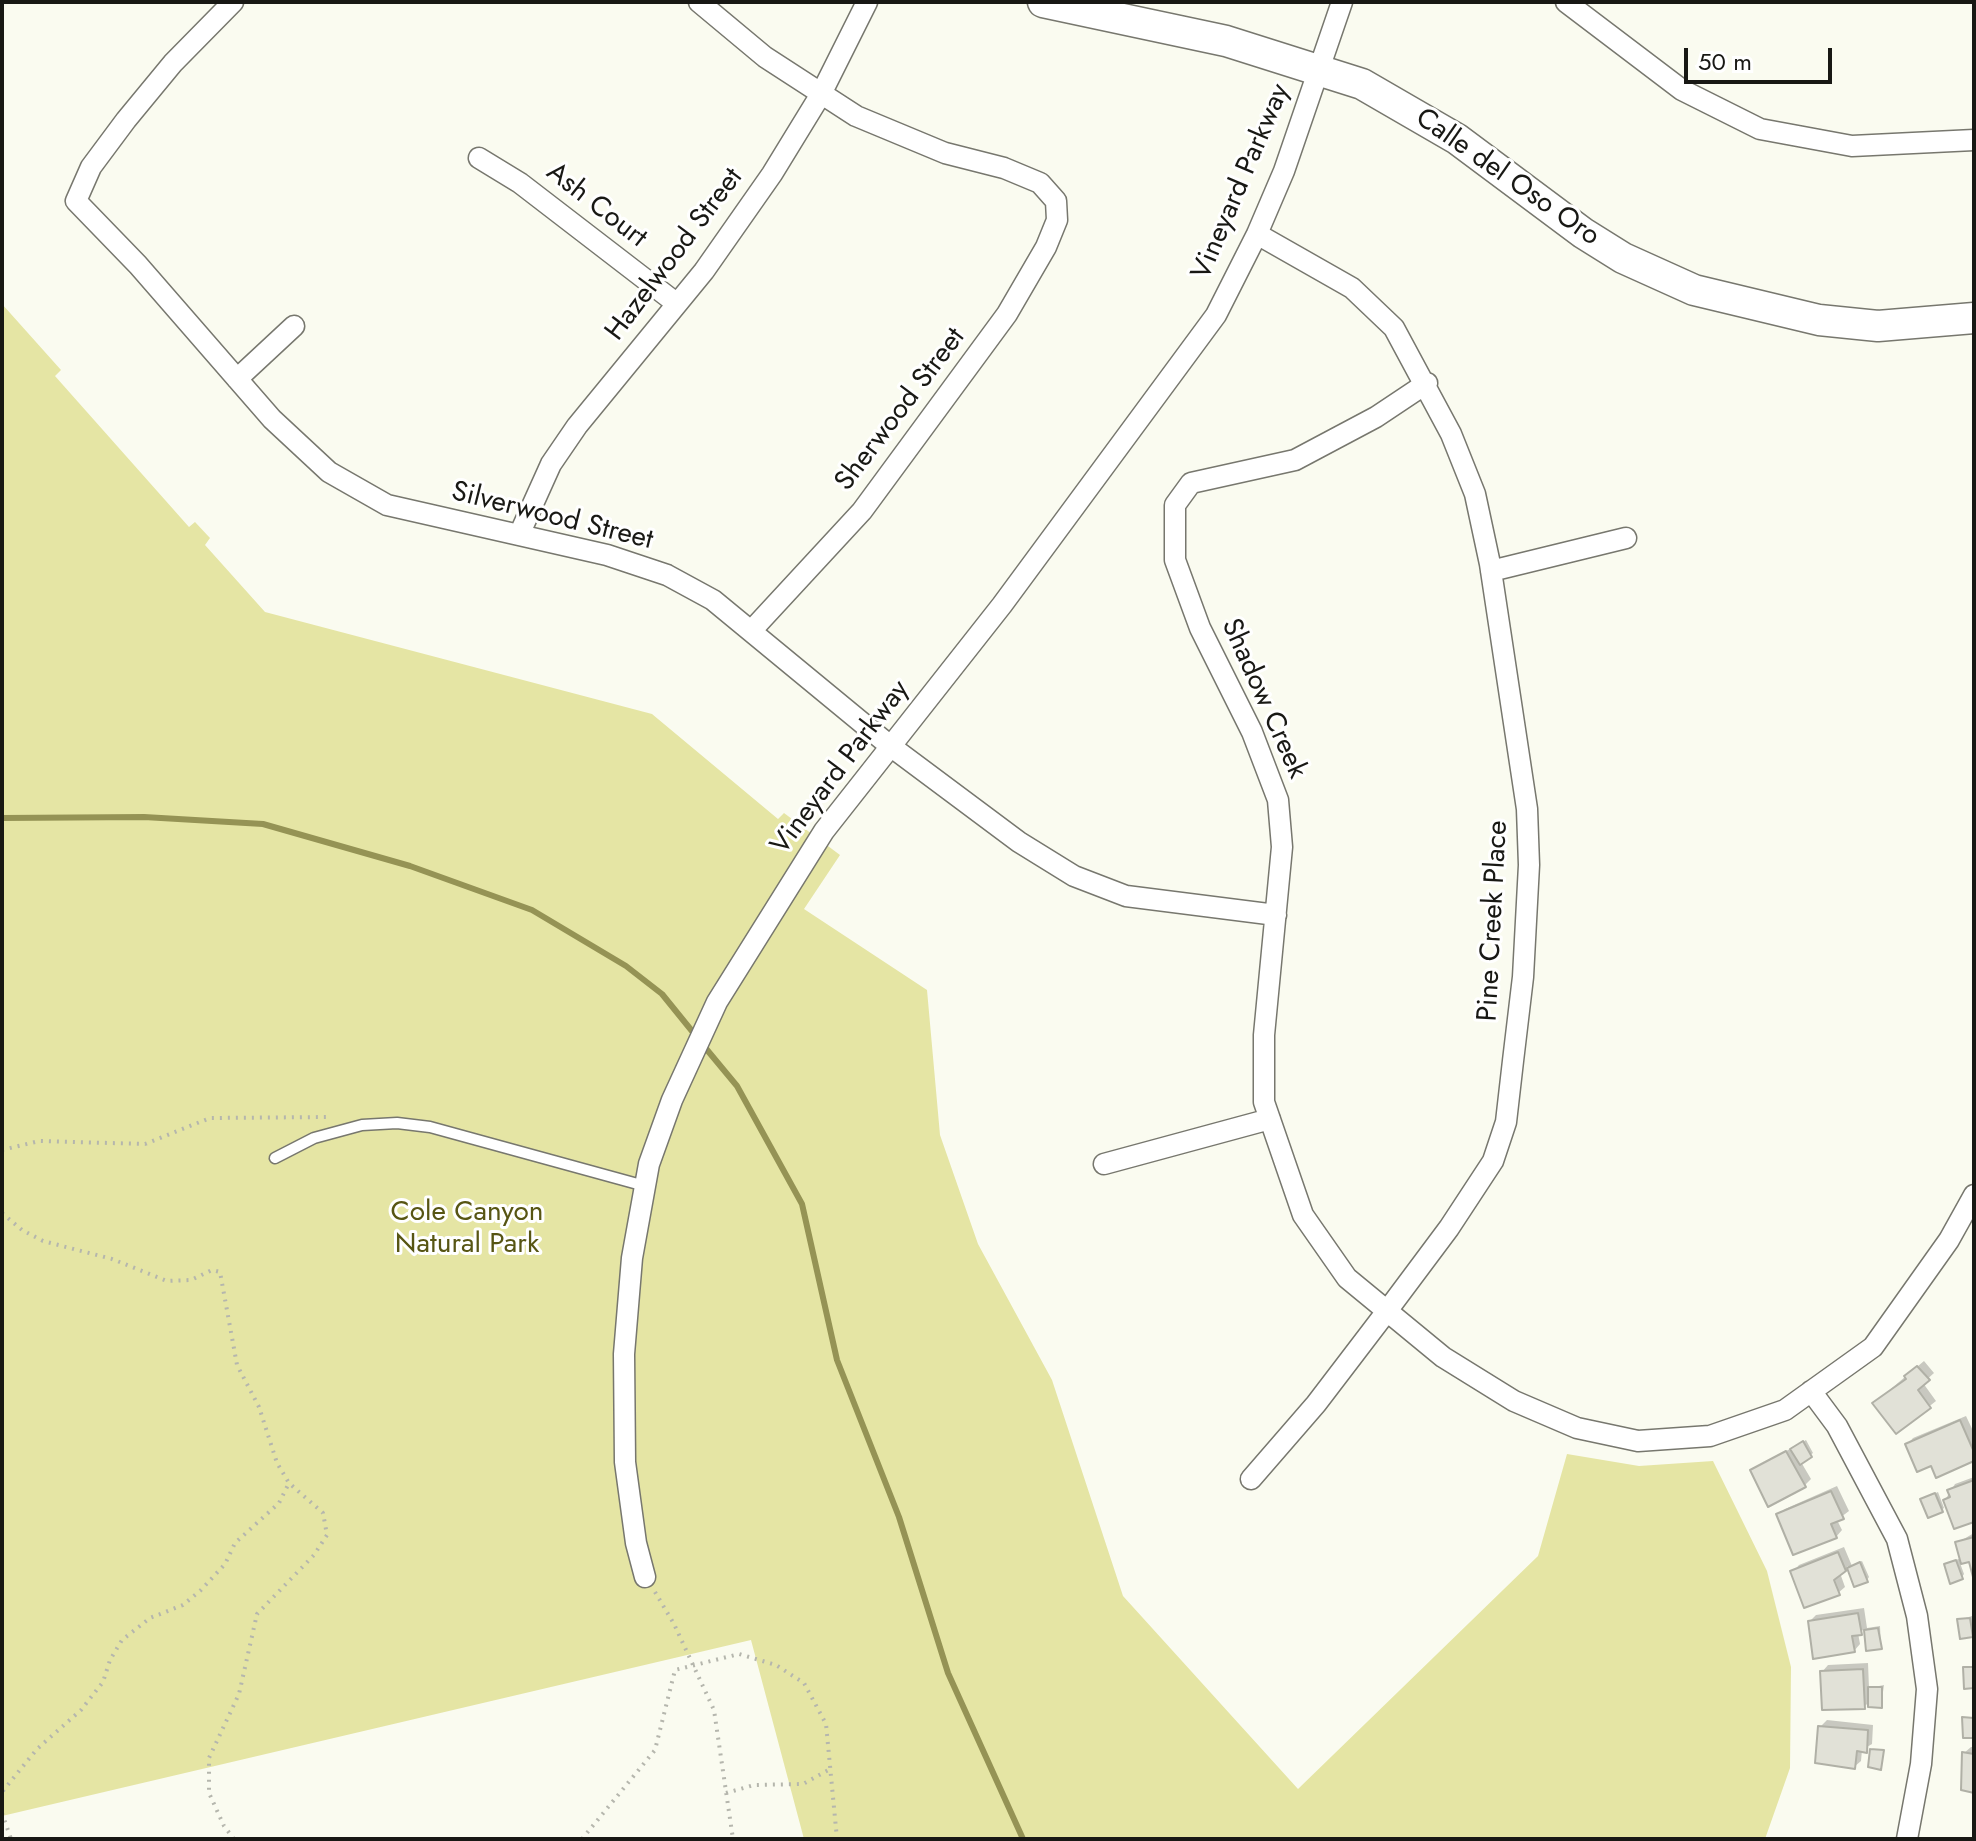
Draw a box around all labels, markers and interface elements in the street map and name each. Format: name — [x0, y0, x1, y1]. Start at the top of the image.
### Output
scale bar — [1688, 32, 1836, 82]
text: 50 m — [1698, 44, 1752, 79]
street label: Vineyard Parkway — [1186, 79, 1298, 285]
street label: Calle del Oso Oro — [1408, 102, 1606, 254]
street label: Ash Court — [539, 156, 653, 256]
street label: Hazelwood Street — [599, 162, 751, 348]
street label: Sherwood Street — [829, 322, 973, 498]
street label: Silverwood Street — [448, 476, 656, 558]
street label: Shadow Creek — [1213, 614, 1313, 784]
street label: Vineyard Parkway — [765, 674, 917, 862]
street label: Pine Creek Place — [1472, 820, 1516, 1022]
park label: Cole Canyon Natural Park — [391, 1196, 543, 1262]

